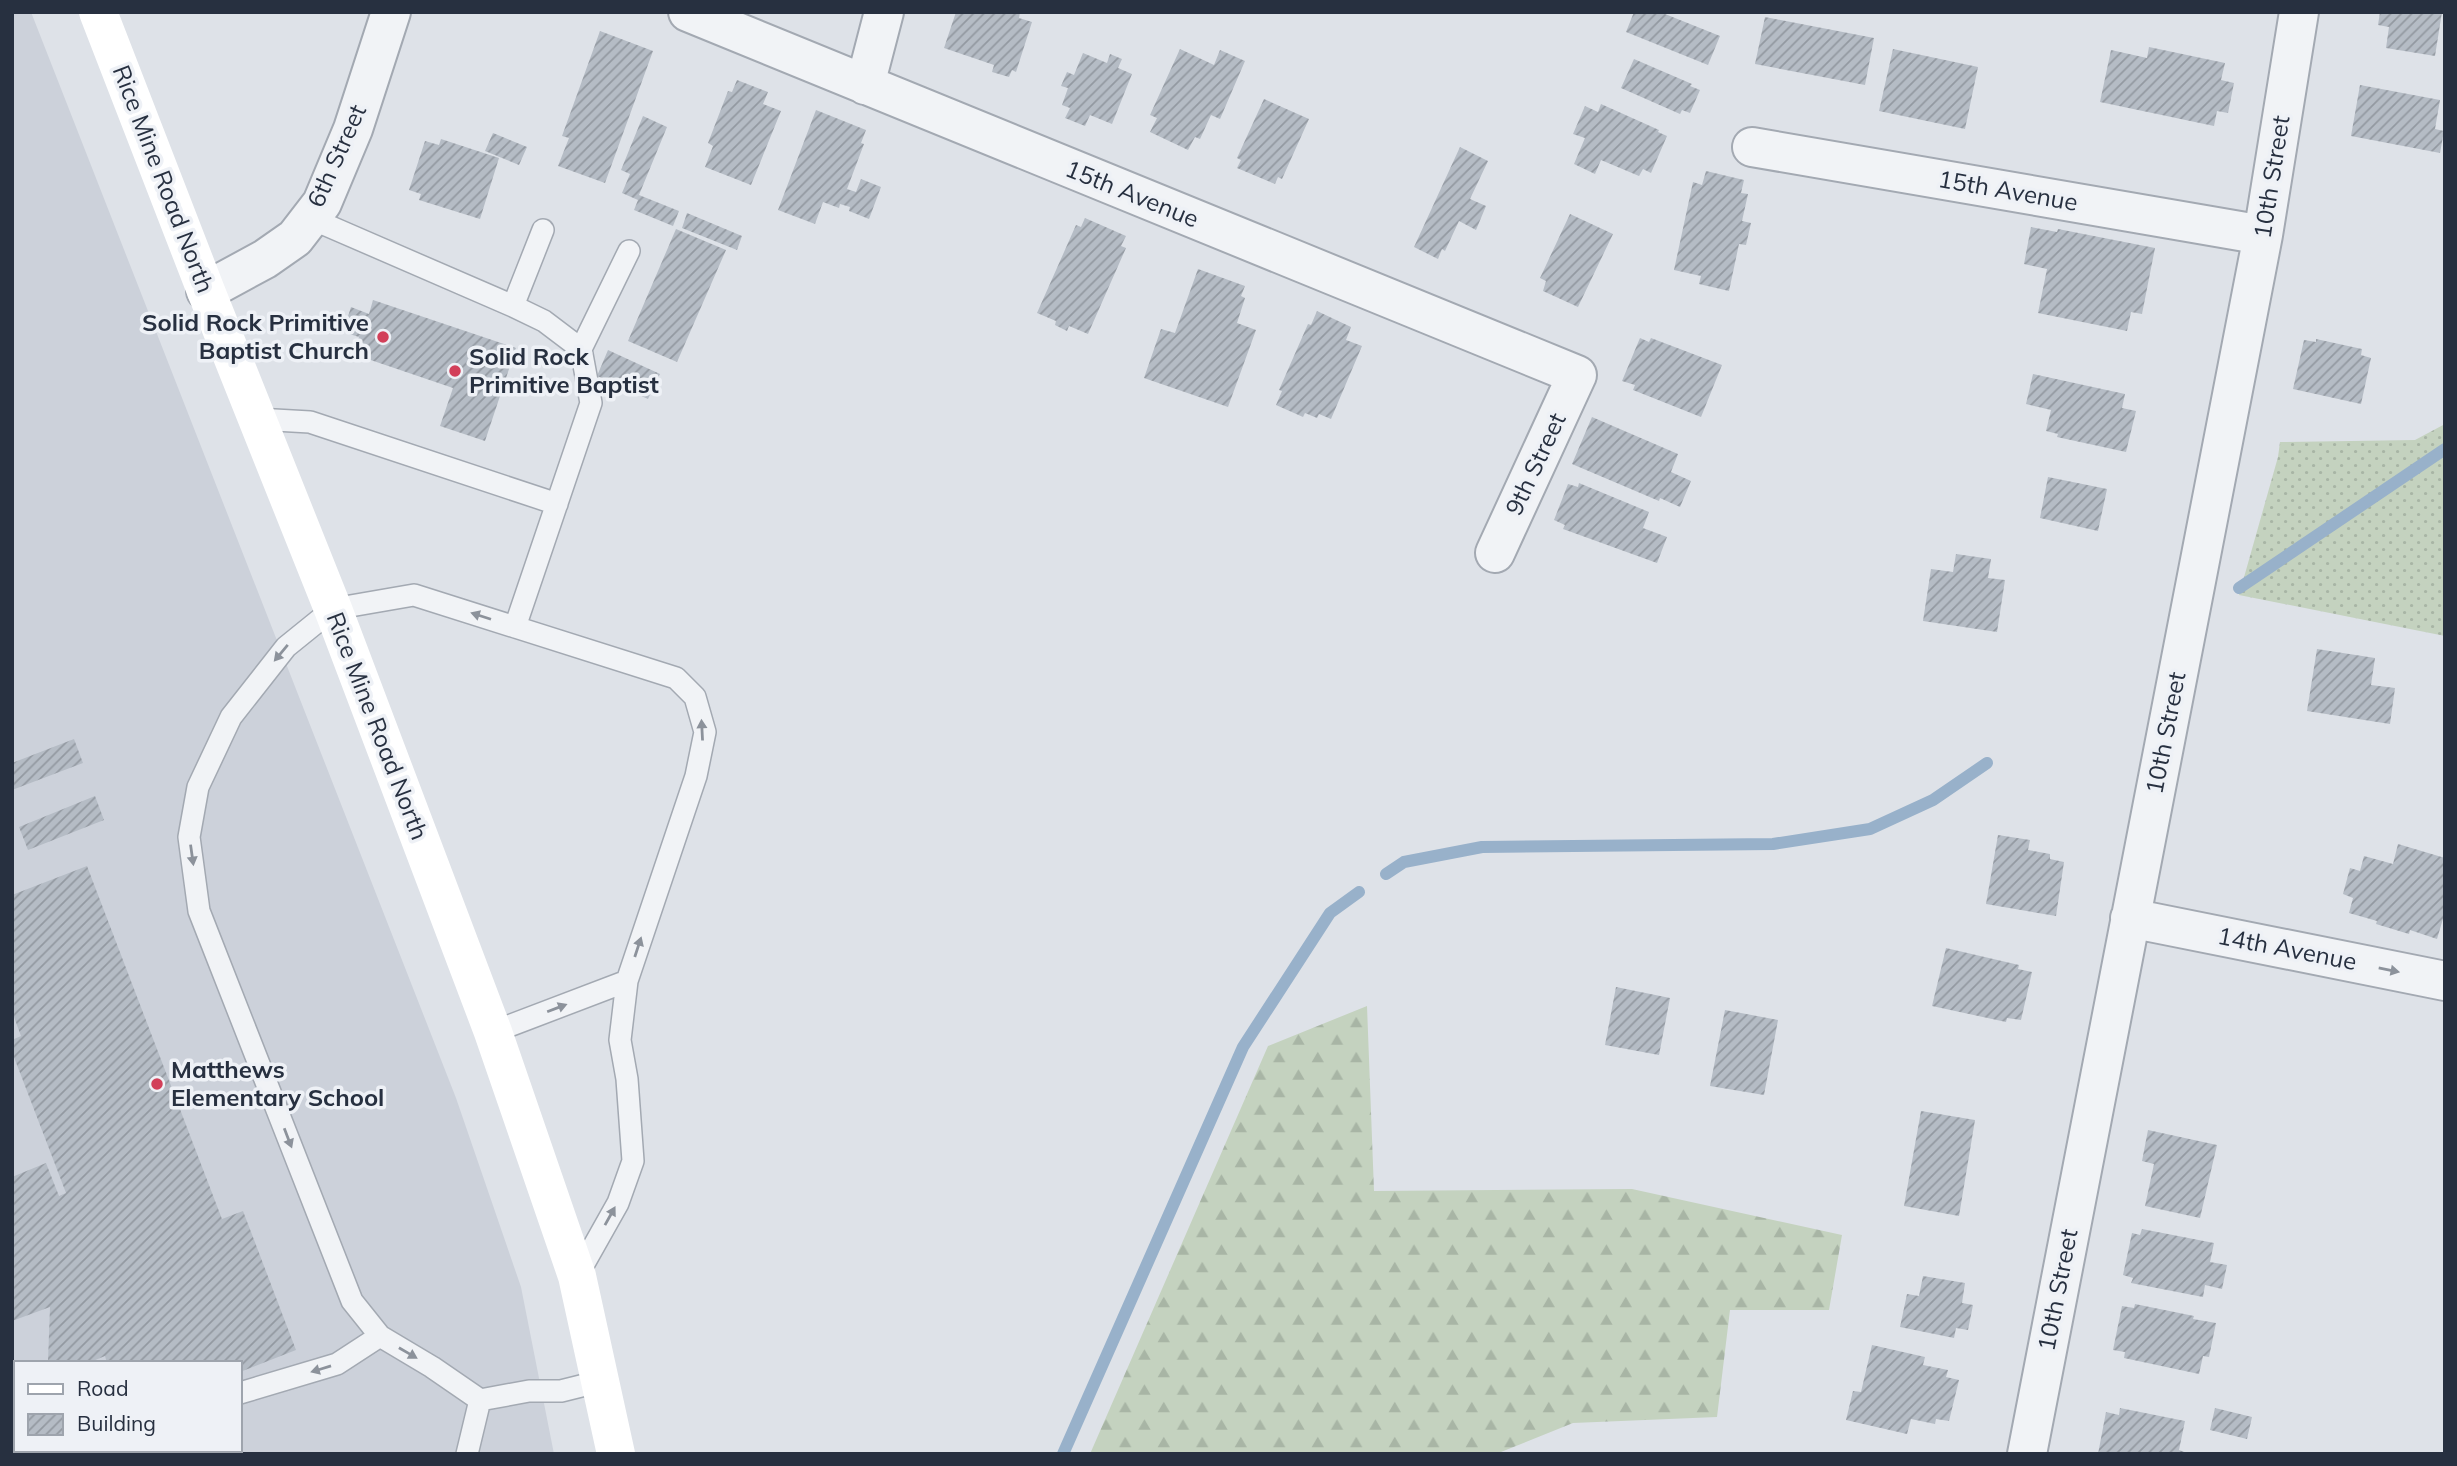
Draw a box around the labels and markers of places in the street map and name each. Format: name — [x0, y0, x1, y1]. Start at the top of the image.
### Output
place label: Solid Rock Primitive Baptist Church — [142, 307, 369, 365]
marker: Solid Rock Primitive Baptist Church — [375, 329, 391, 345]
place label: Solid Rock Primitive Baptist — [469, 341, 659, 399]
marker: Solid Rock Primitive Baptist — [447, 363, 463, 379]
place label: Matthews Elementary School — [171, 1054, 384, 1112]
marker: Matthews Elementary School — [149, 1076, 165, 1092]

